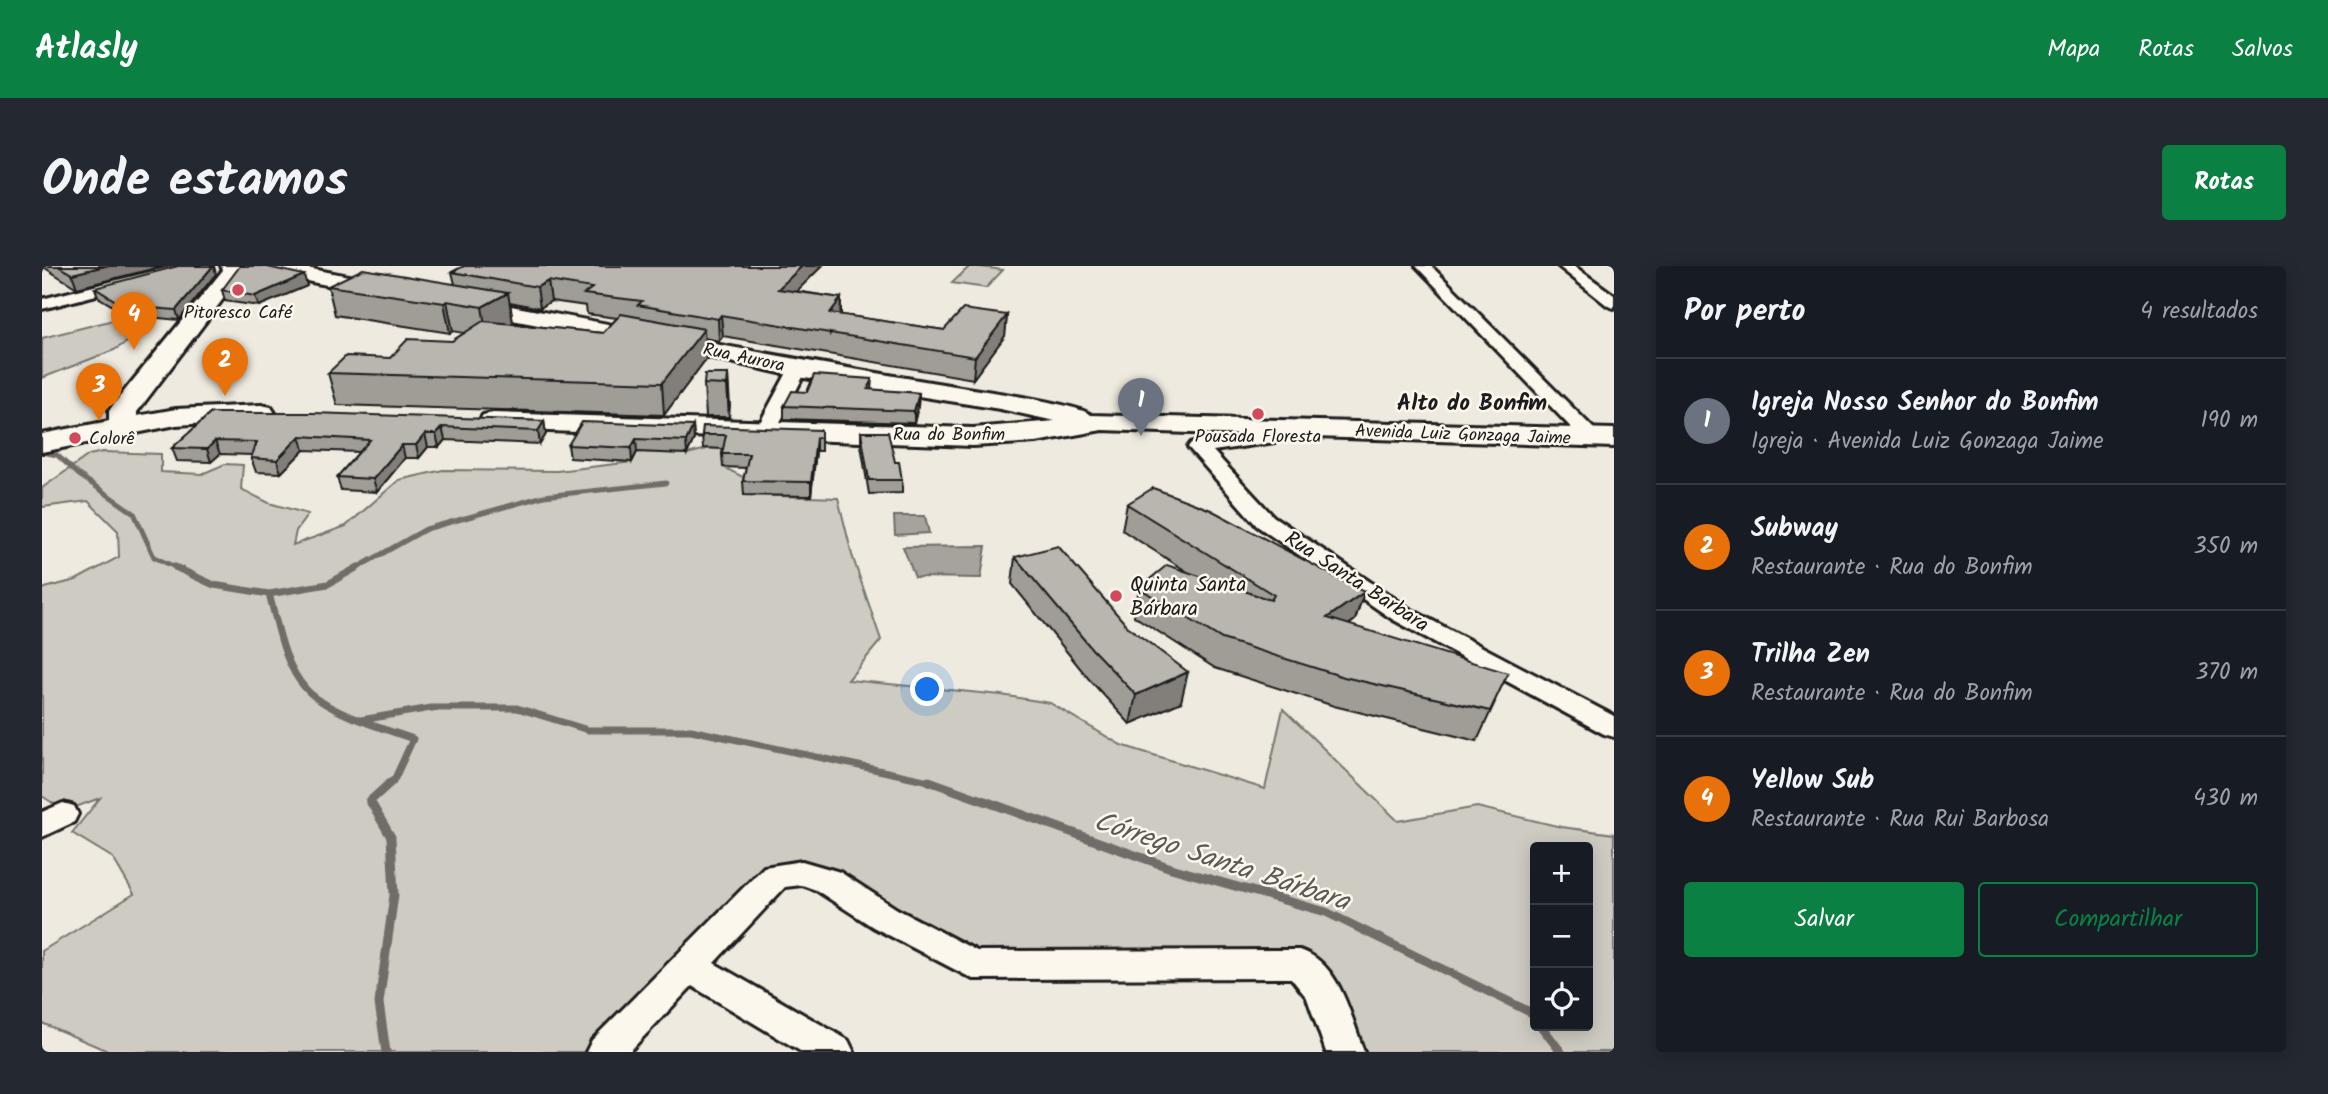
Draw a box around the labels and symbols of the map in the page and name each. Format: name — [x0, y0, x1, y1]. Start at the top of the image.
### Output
marker: Pitoresco Café — [230, 282, 246, 298]
pin: 4 — [111, 292, 157, 350]
place label: Pitoresco Café — [184, 299, 293, 328]
street label: Rua Aurora — [700, 336, 787, 381]
pin: 2 — [202, 338, 248, 396]
pin: 3 — [76, 363, 122, 421]
pin: 1 — [1118, 378, 1164, 436]
district label: Alto do Bonfim — [1397, 386, 1547, 422]
marker: Pousada Floresta — [1250, 406, 1266, 422]
street label: Avenida Luiz Gonzaga Jaime — [1355, 417, 1571, 454]
street label: Rua do Bonfim — [893, 421, 1005, 450]
place label: Pousada Floresta — [1195, 423, 1321, 452]
place label: Colorê — [89, 425, 135, 454]
marker: Colorê — [67, 430, 83, 446]
street label: Rua Santa Barbara — [1277, 523, 1435, 642]
place label: Quinta Santa Bárbara — [1130, 569, 1246, 626]
marker: Quinta Santa Bárbara — [1108, 588, 1124, 604]
your location — [910, 672, 944, 706]
water label: Córrego Santa Bárbara — [1088, 800, 1357, 926]

